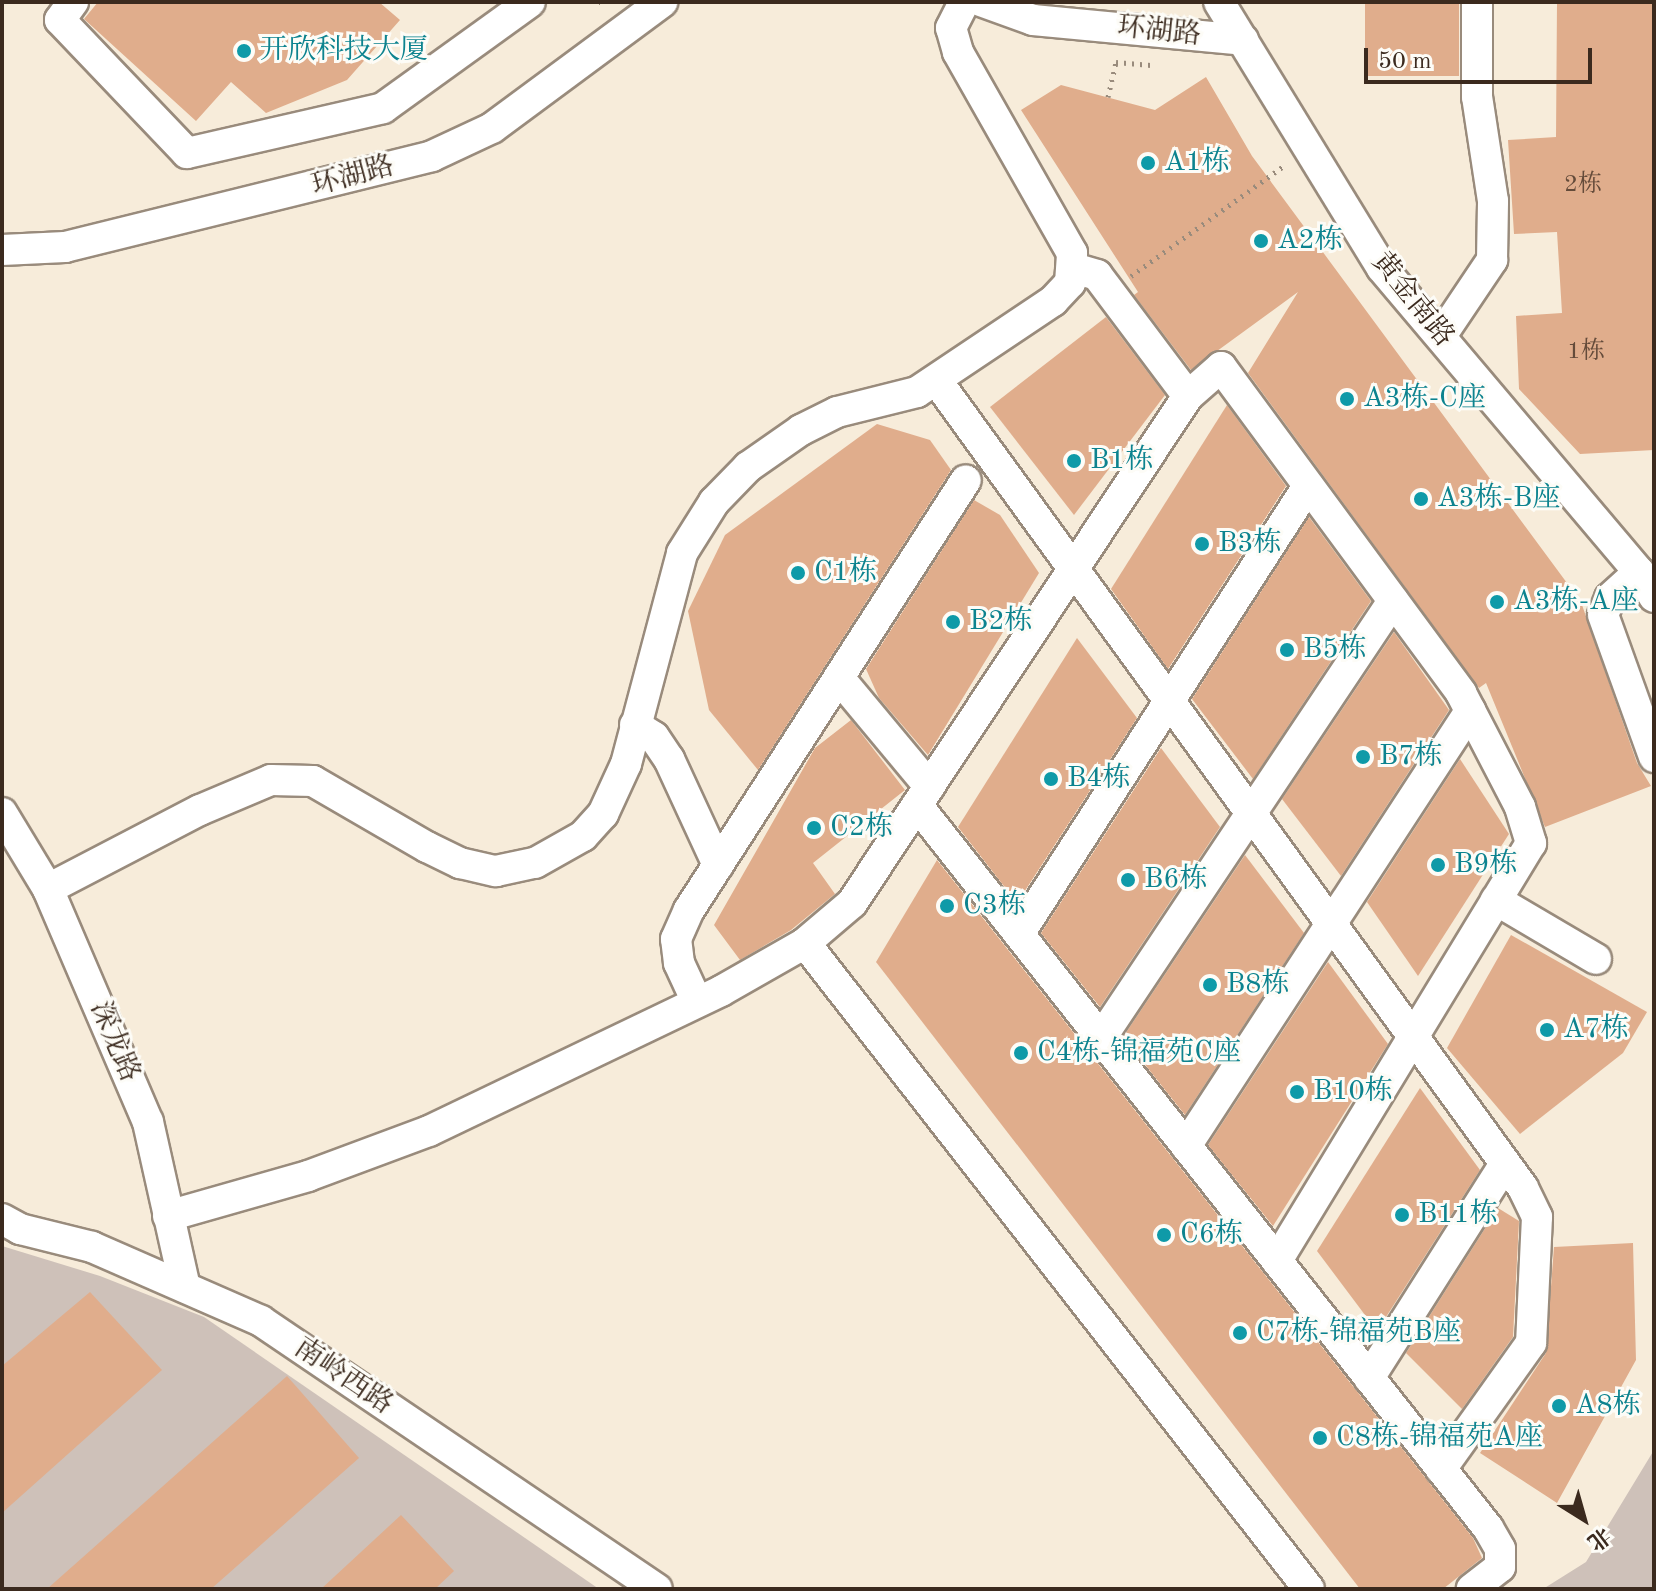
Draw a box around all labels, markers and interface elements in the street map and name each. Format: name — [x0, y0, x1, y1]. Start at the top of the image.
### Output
street label: 环湖路 — [1115, 11, 1203, 53]
scale bar — [1368, 32, 1596, 82]
place label: 开欣科技大厦 — [260, 34, 428, 68]
marker: 开欣科技大厦 — [235, 42, 253, 60]
text: 50 m — [1378, 50, 1432, 74]
place label: A1栋 — [1164, 146, 1230, 180]
street label: 环湖路 — [308, 150, 398, 204]
marker: A1栋 — [1139, 154, 1157, 172]
house number: 2栋 — [1564, 172, 1602, 200]
place label: A2栋 — [1277, 224, 1343, 258]
marker: A2栋 — [1252, 232, 1270, 250]
street label: 黄金南路 — [1364, 246, 1460, 354]
house number: 1栋 — [1567, 339, 1605, 367]
place label: A3栋-C座 — [1363, 382, 1486, 416]
marker: A3栋-C座 — [1338, 390, 1356, 408]
place label: B1栋 — [1090, 444, 1154, 478]
marker: B1栋 — [1065, 452, 1083, 470]
place label: A3栋-B座 — [1437, 482, 1560, 516]
marker: A3栋-B座 — [1412, 490, 1430, 508]
place label: B3栋 — [1218, 527, 1282, 561]
marker: B3栋 — [1193, 535, 1211, 553]
place label: C1栋 — [814, 556, 877, 590]
marker: C1栋 — [789, 564, 807, 582]
place label: A3栋-A座 — [1513, 585, 1638, 619]
marker: A3栋-A座 — [1488, 593, 1506, 611]
place label: B2栋 — [969, 605, 1033, 639]
marker: B2栋 — [944, 613, 962, 631]
place label: B5栋 — [1303, 633, 1367, 667]
marker: B5栋 — [1278, 641, 1296, 659]
place label: B7栋 — [1379, 740, 1443, 774]
marker: B7栋 — [1354, 748, 1372, 766]
place label: B4栋 — [1067, 762, 1131, 796]
marker: B4栋 — [1042, 770, 1060, 788]
place label: C2栋 — [830, 811, 893, 845]
marker: C2栋 — [805, 819, 823, 837]
place label: B9栋 — [1454, 848, 1518, 882]
marker: B9栋 — [1429, 856, 1447, 874]
place label: B6栋 — [1144, 863, 1208, 897]
marker: B6栋 — [1119, 871, 1137, 889]
place label: C3栋 — [963, 889, 1026, 923]
marker: C3栋 — [938, 897, 956, 915]
place label: B8栋 — [1226, 968, 1290, 1002]
marker: B8栋 — [1201, 976, 1219, 994]
street label: 深龙路 — [82, 997, 146, 1087]
place label: A7栋 — [1563, 1013, 1629, 1047]
marker: A7栋 — [1538, 1021, 1556, 1039]
place label: C4栋-锦福苑C座 — [1037, 1036, 1241, 1070]
marker: C4栋-锦福苑C座 — [1012, 1044, 1030, 1062]
place label: B10栋 — [1313, 1075, 1393, 1109]
marker: B10栋 — [1288, 1083, 1306, 1101]
place label: B11栋 — [1418, 1198, 1498, 1232]
marker: B11栋 — [1393, 1206, 1411, 1224]
place label: C6栋 — [1180, 1218, 1243, 1252]
marker: C6栋 — [1155, 1226, 1173, 1244]
place label: C7栋-锦福苑B座 — [1256, 1316, 1461, 1350]
marker: C7栋-锦福苑B座 — [1231, 1324, 1249, 1342]
street label: 南岭西路 — [287, 1332, 399, 1422]
place label: A8栋 — [1575, 1389, 1641, 1423]
marker: A8栋 — [1550, 1397, 1568, 1415]
place label: C8栋-锦福苑A座 — [1336, 1421, 1543, 1455]
marker: C8栋-锦福苑A座 — [1311, 1429, 1329, 1447]
north arrow — [1544, 1479, 1624, 1559]
text: 北 — [1583, 1523, 1614, 1554]

